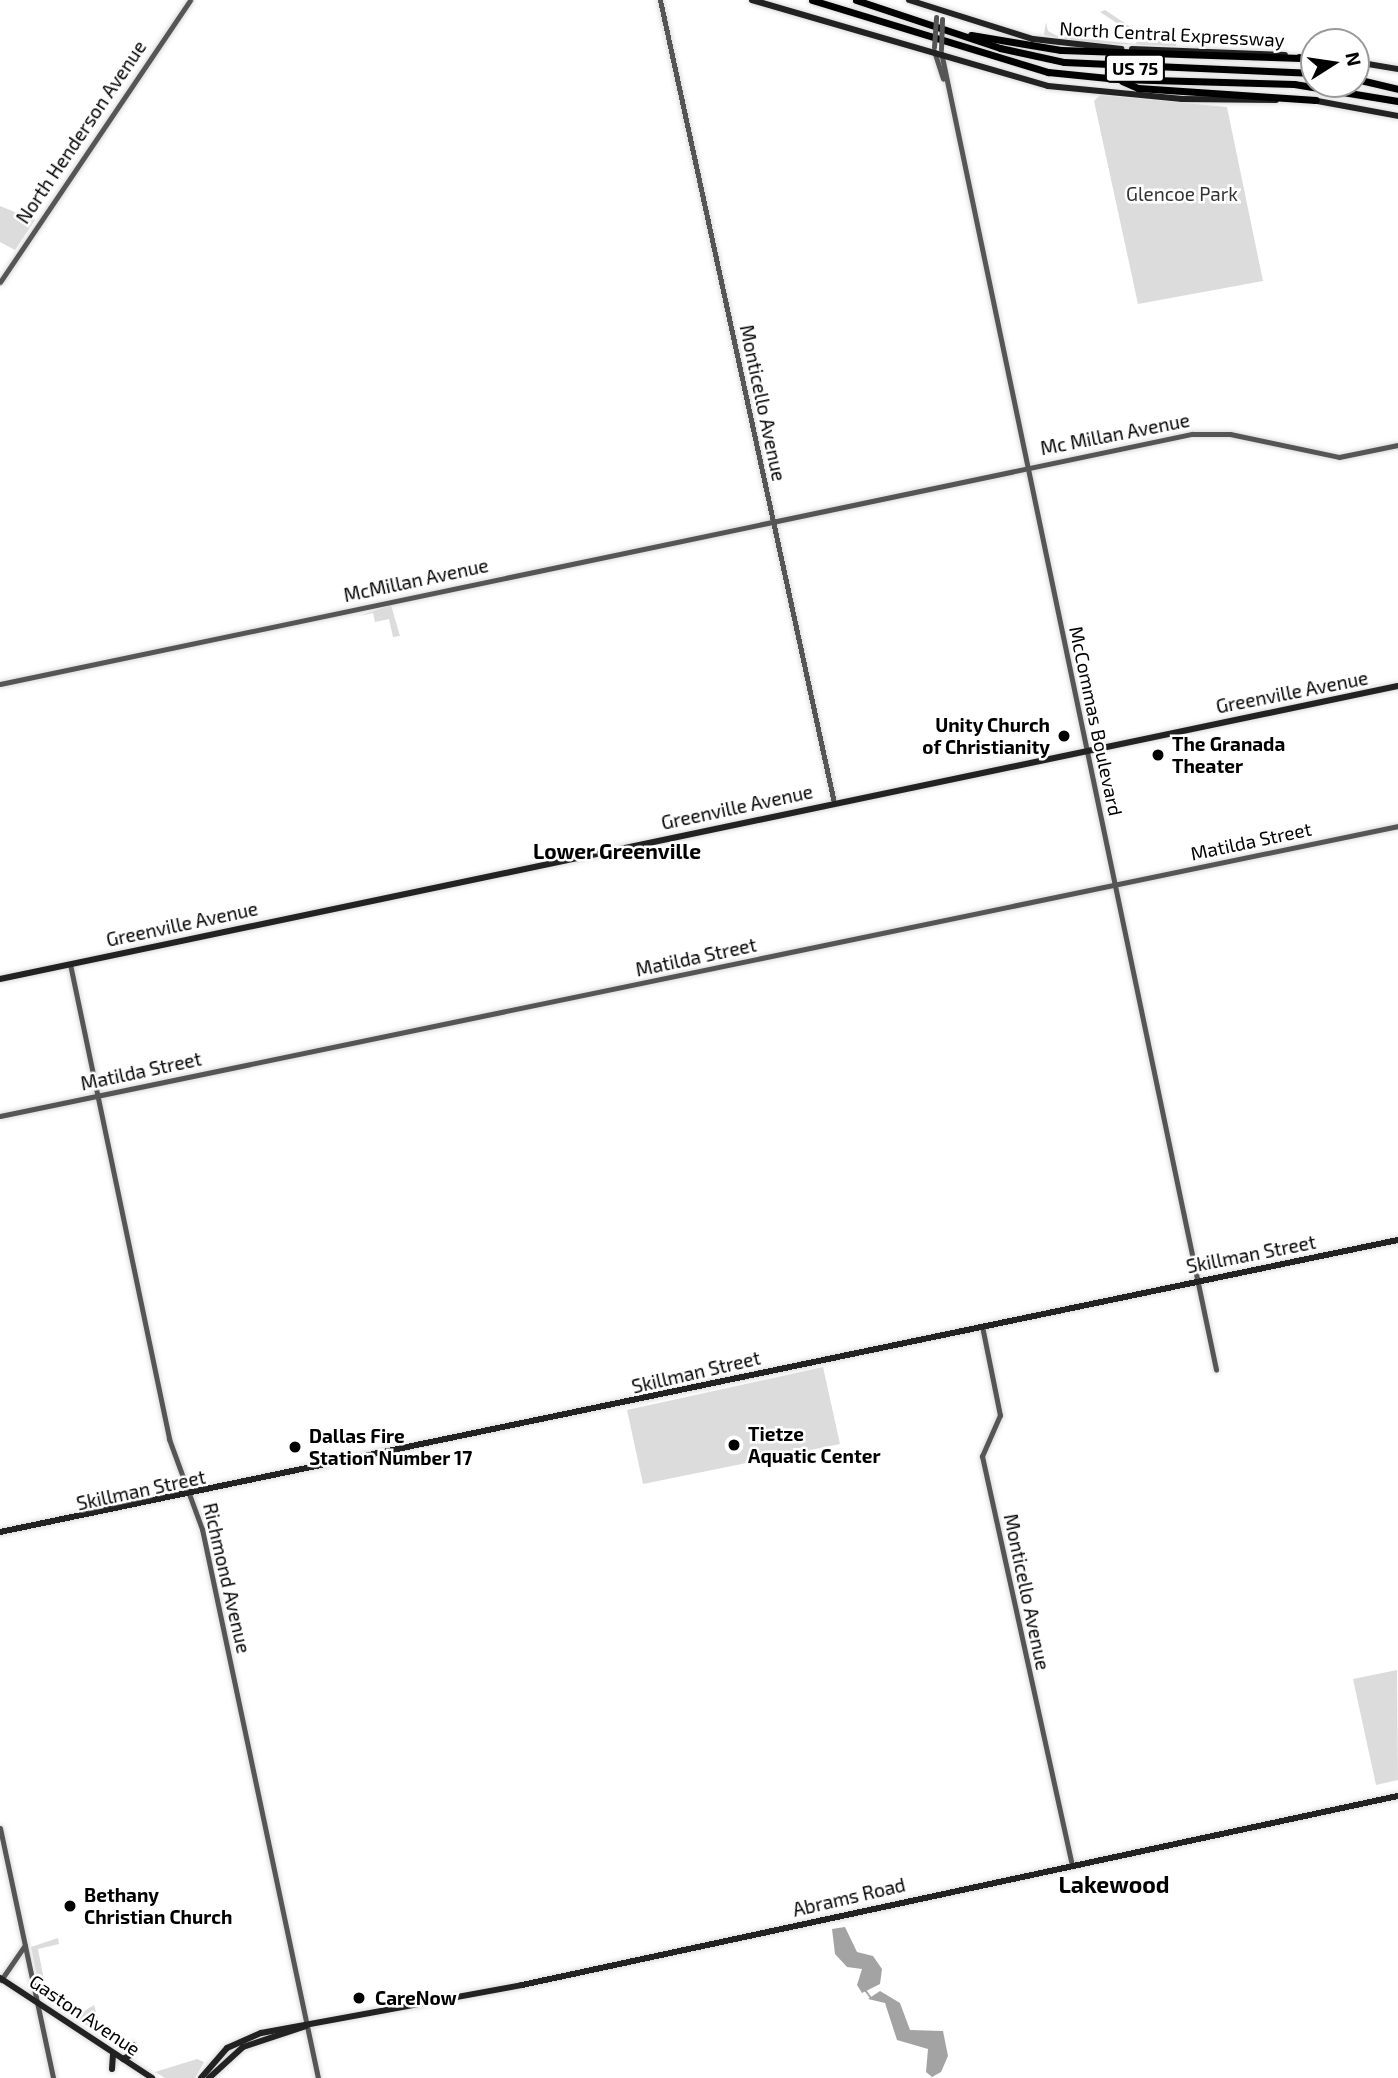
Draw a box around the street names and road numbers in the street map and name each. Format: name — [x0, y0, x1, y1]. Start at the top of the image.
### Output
street label: North Central Expressway — [1058, 17, 1286, 51]
street label: North Henderson Avenue — [11, 36, 151, 228]
road number: US 75 — [1104, 54, 1166, 82]
street label: Monticello Avenue — [735, 322, 791, 484]
street label: Mc Millan Avenue — [1038, 408, 1192, 460]
street label: McMillan Avenue — [341, 553, 491, 607]
street label: McCommas Boulevard — [1065, 624, 1127, 818]
street label: Greenville Avenue — [1214, 666, 1370, 718]
street label: Greenville Avenue — [659, 780, 815, 834]
street label: Matilda Street — [1188, 817, 1314, 865]
street label: Greenville Avenue — [104, 897, 260, 951]
street label: Matilda Street — [633, 933, 759, 981]
street label: Matilda Street — [78, 1047, 204, 1095]
street label: Skillman Street — [1184, 1230, 1318, 1278]
street label: Skillman Street — [629, 1346, 763, 1398]
street label: Skillman Street — [74, 1465, 208, 1515]
street label: Richmond Avenue — [199, 1500, 255, 1656]
street label: Monticello Avenue — [999, 1511, 1055, 1673]
street label: Abrams Road — [790, 1873, 908, 1921]
street label: Gaston Avenue — [25, 1969, 145, 2061]

